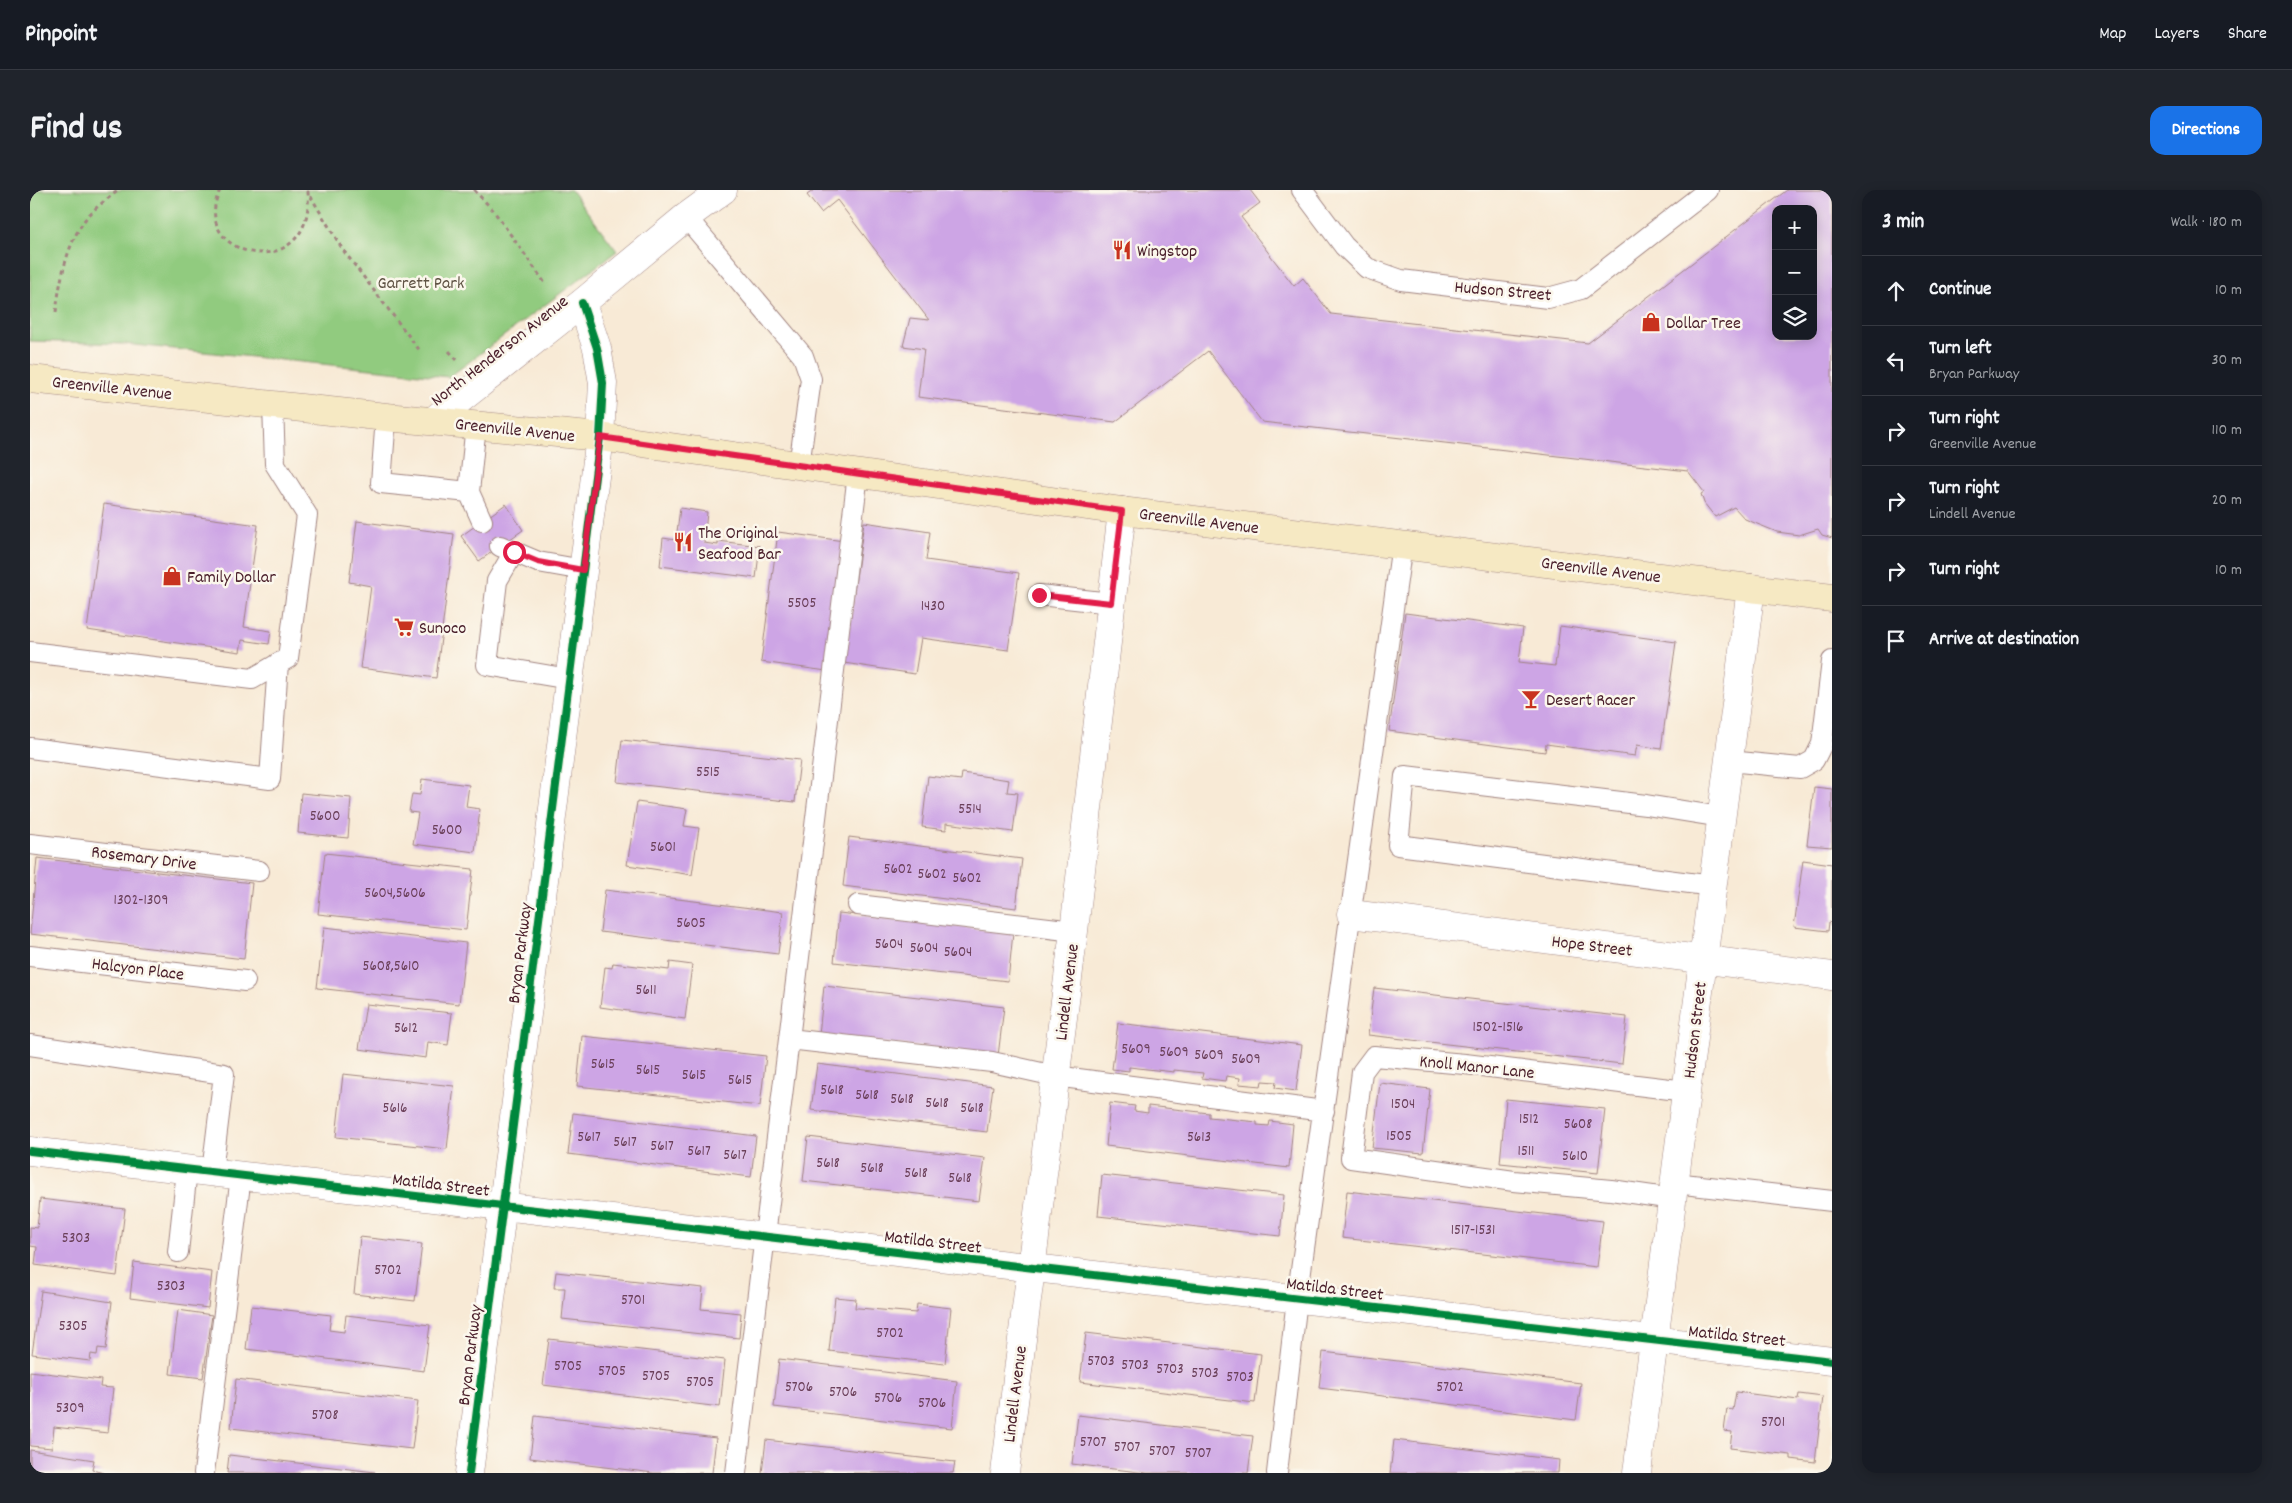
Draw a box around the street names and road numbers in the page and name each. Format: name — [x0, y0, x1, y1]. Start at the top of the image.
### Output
street label: Hudson Street — [1453, 276, 1553, 309]
street label: North Henderson Avenue — [427, 290, 575, 414]
street label: Greenville Avenue — [50, 371, 173, 408]
street label: Greenville Avenue — [453, 413, 576, 450]
street label: Greenville Avenue — [1137, 503, 1260, 542]
street label: Greenville Avenue — [1539, 552, 1662, 591]
street label: Rosemary Drive — [90, 841, 198, 878]
street label: Bryan Parkway — [503, 901, 540, 1005]
street label: Hope Street — [1550, 930, 1634, 965]
street label: Lindell Avenue — [1050, 942, 1087, 1042]
street label: Halcyon Place — [90, 952, 185, 989]
street label: Hudson Street — [1678, 980, 1715, 1080]
street label: Knoll Manor Lane — [1418, 1050, 1536, 1087]
street label: Matilda Street — [391, 1168, 491, 1205]
street label: Matilda Street — [883, 1225, 983, 1262]
street label: Matilda Street — [1285, 1272, 1385, 1309]
street label: Bryan Parkway — [453, 1303, 490, 1407]
street label: Matilda Street — [1687, 1320, 1787, 1355]
street label: Lindell Avenue — [998, 1344, 1035, 1444]

